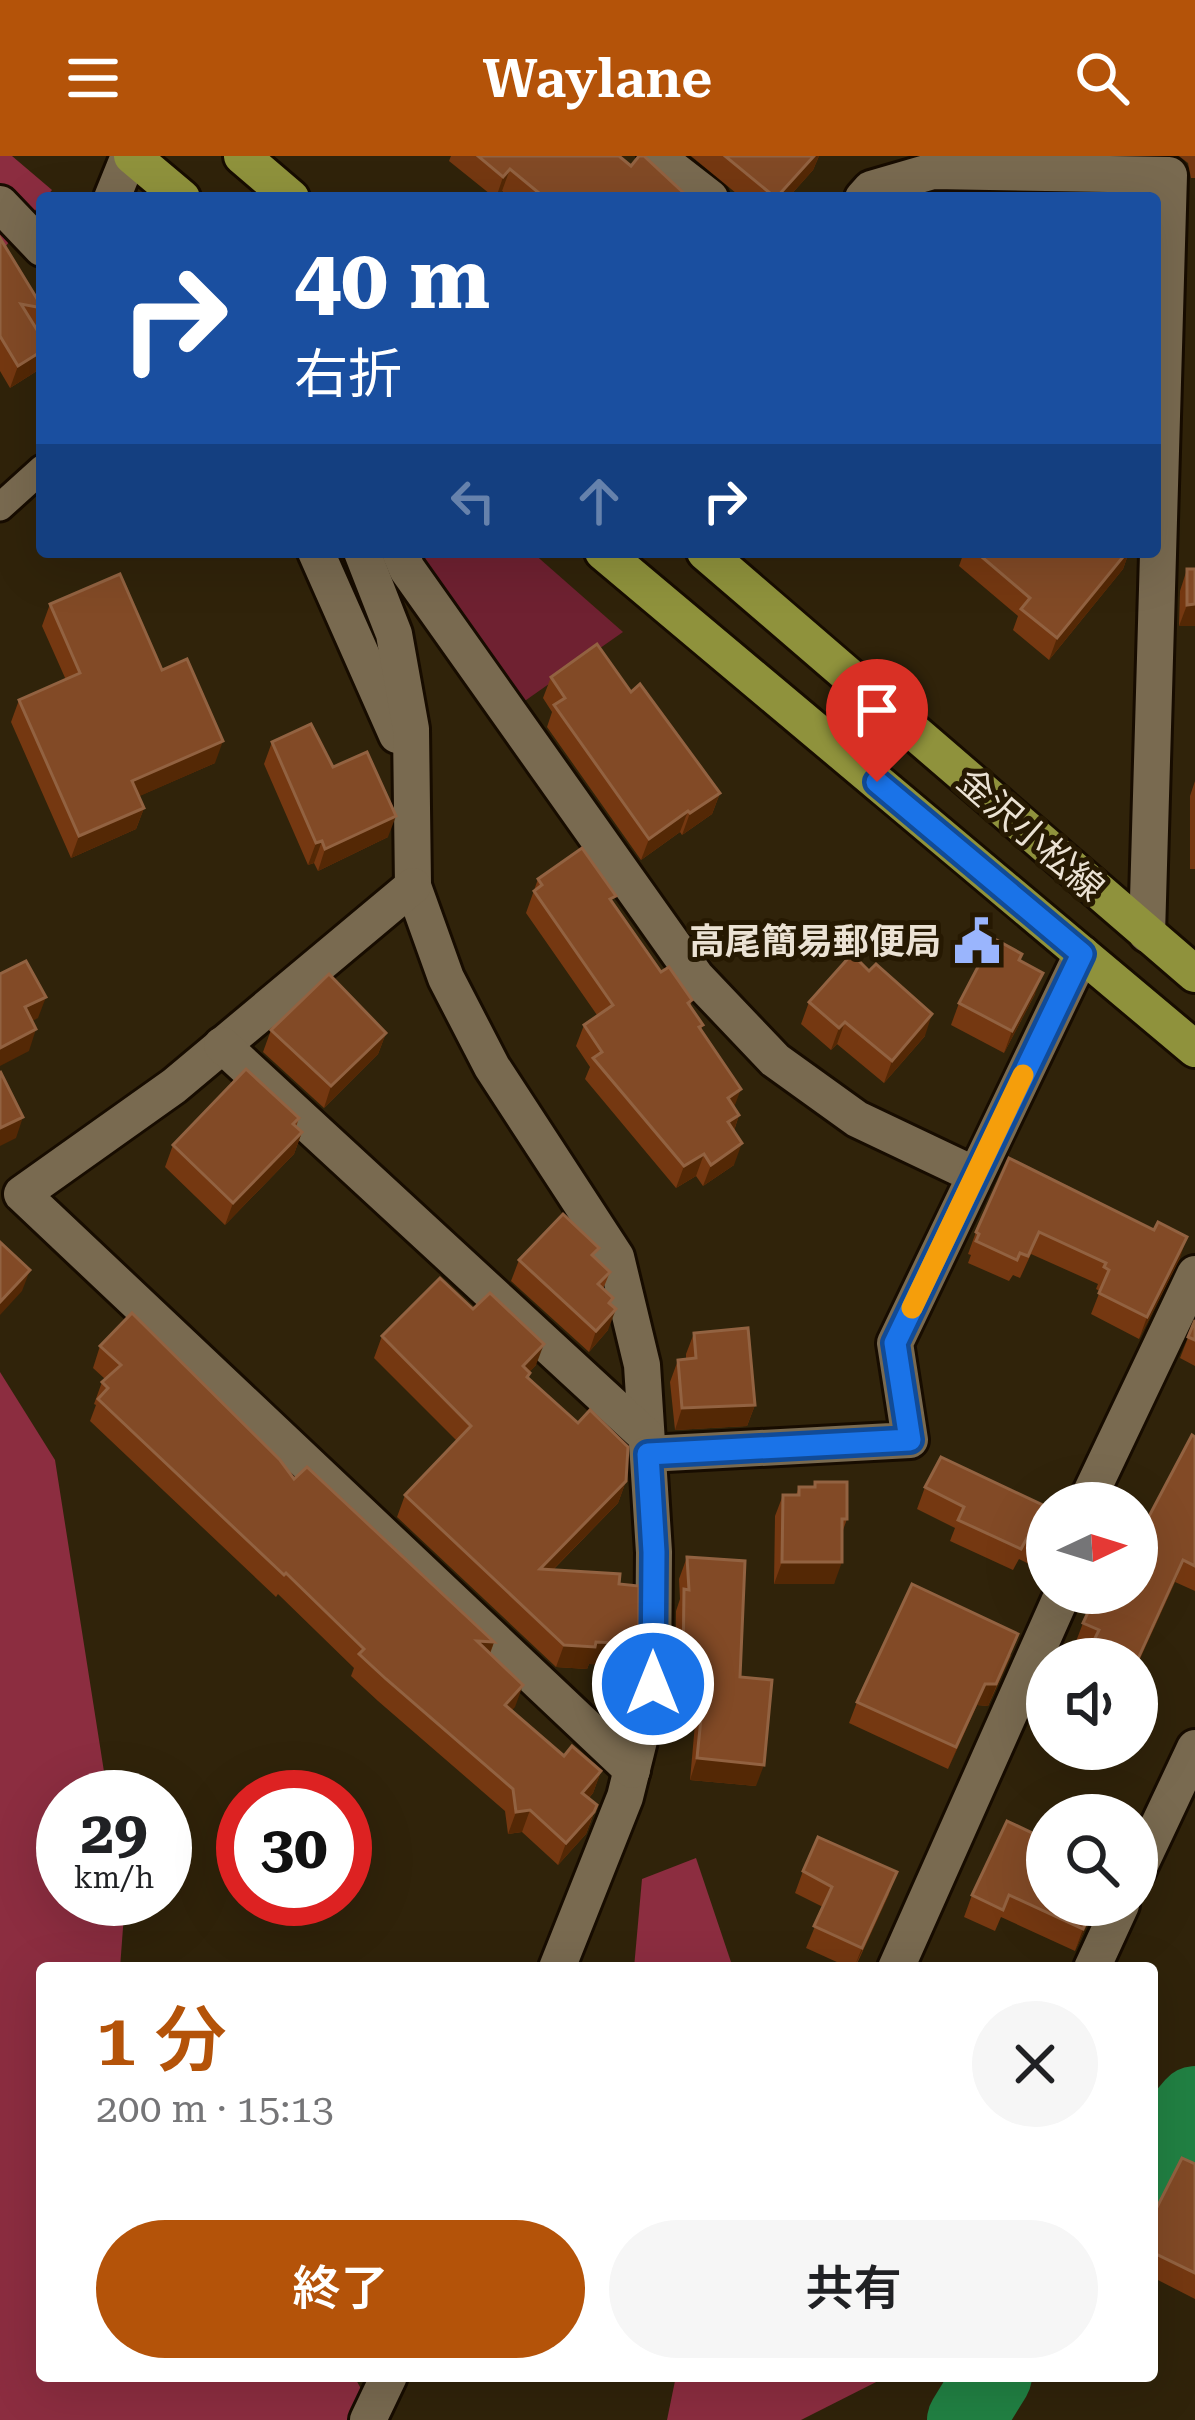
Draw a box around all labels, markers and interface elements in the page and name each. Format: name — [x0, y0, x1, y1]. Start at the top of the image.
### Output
icon: menu — [60, 45, 126, 111]
icon: search — [1069, 45, 1135, 111]
text: Waylane — [483, 47, 712, 110]
text: 40 m — [294, 230, 490, 328]
icon: right — [96, 240, 252, 396]
text: 右折 — [294, 343, 402, 406]
icon: left — [440, 468, 506, 534]
icon: ahead — [566, 468, 632, 534]
icon: right — [692, 468, 758, 534]
pin — [826, 659, 928, 782]
icon: arrive — [844, 677, 910, 743]
street label: 金沢小松線 — [949, 760, 1112, 910]
public building icon: 高尾簡易郵便局 — [952, 916, 1002, 966]
place label: 高尾簡易郵便局 — [689, 921, 941, 963]
north arrow — [1026, 1482, 1158, 1614]
map controls — [1026, 1482, 1158, 1926]
position arrow — [590, 1621, 716, 1747]
button: sound — [1026, 1638, 1158, 1770]
speed limit sign: 30 — [216, 1770, 372, 1926]
button: search — [1026, 1794, 1158, 1926]
text: 29 — [80, 1797, 148, 1868]
text: km/h — [74, 1860, 154, 1895]
text: 1 分 — [96, 1998, 227, 2083]
button: close — [972, 2001, 1098, 2127]
text: 200 m · 15:13 — [96, 2086, 334, 2132]
button: 終了 — [96, 2220, 585, 2358]
button: 共有 — [609, 2220, 1098, 2358]

